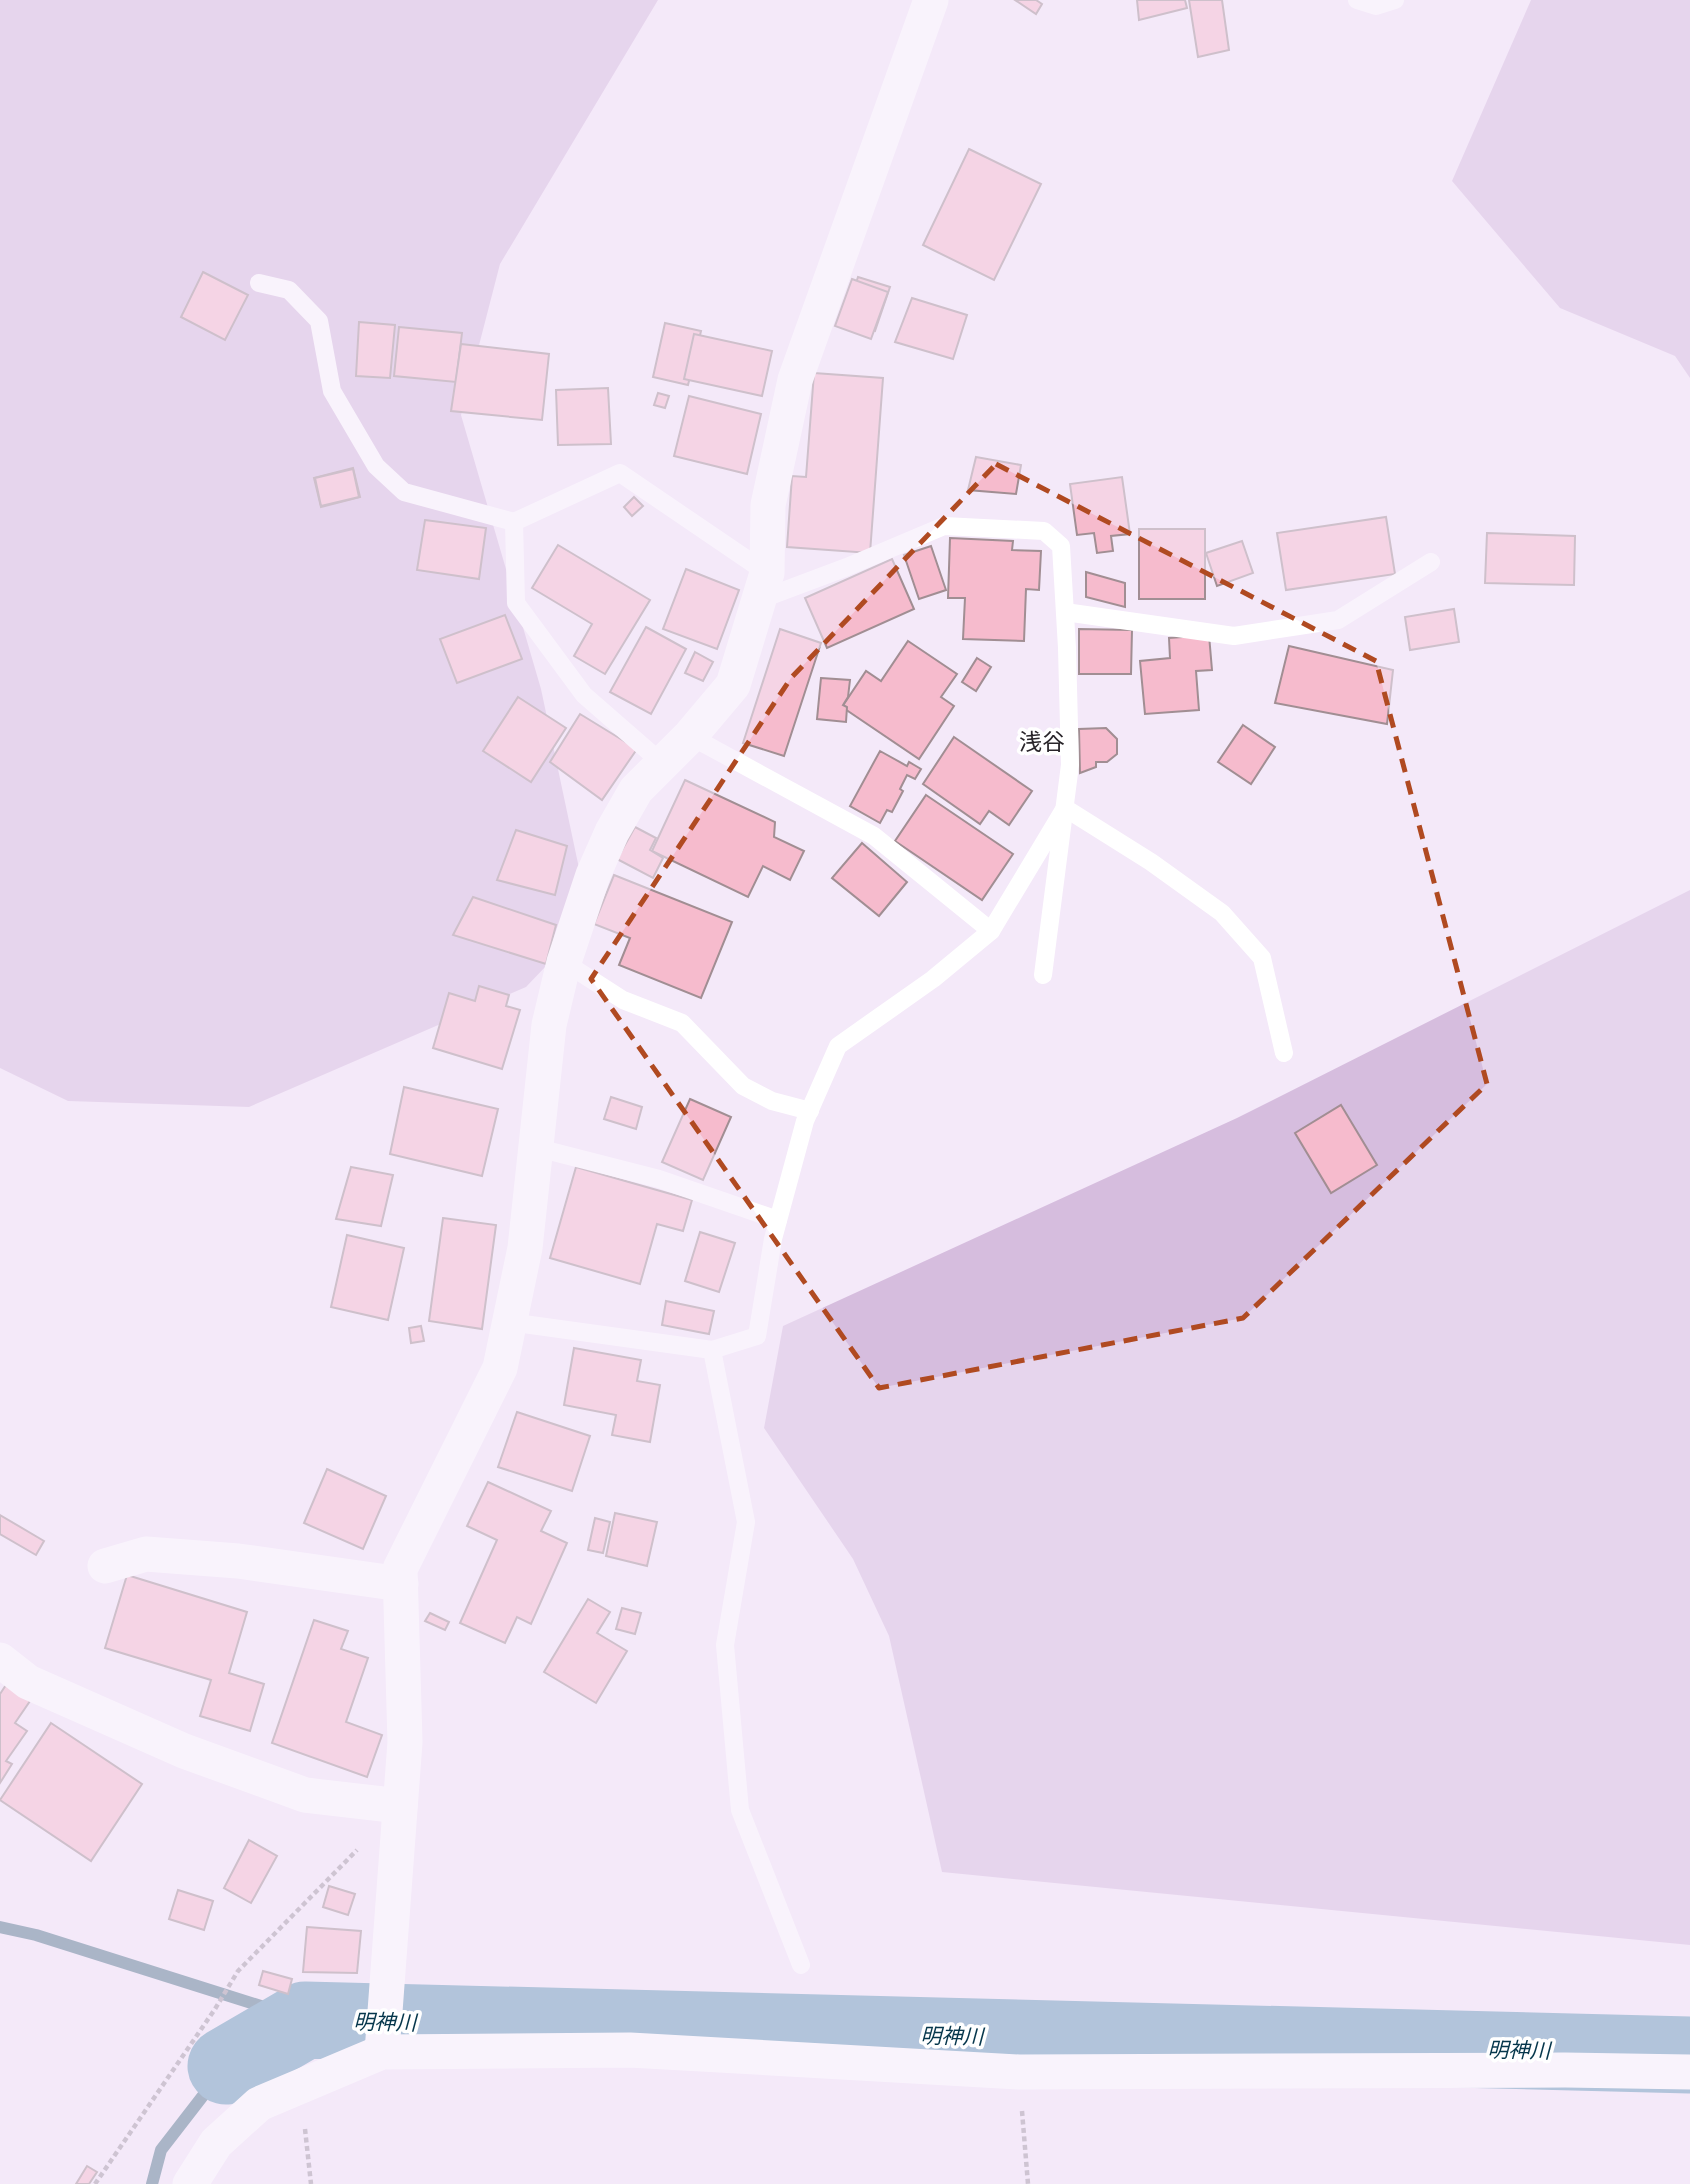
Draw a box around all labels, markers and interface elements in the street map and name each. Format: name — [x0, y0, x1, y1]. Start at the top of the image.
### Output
district label: 浅谷 — [1019, 728, 1065, 755]
water label: 明神川 — [353, 2009, 419, 2035]
water label: 明神川 — [920, 2023, 986, 2049]
water label: 明神川 — [1487, 2037, 1553, 2063]

